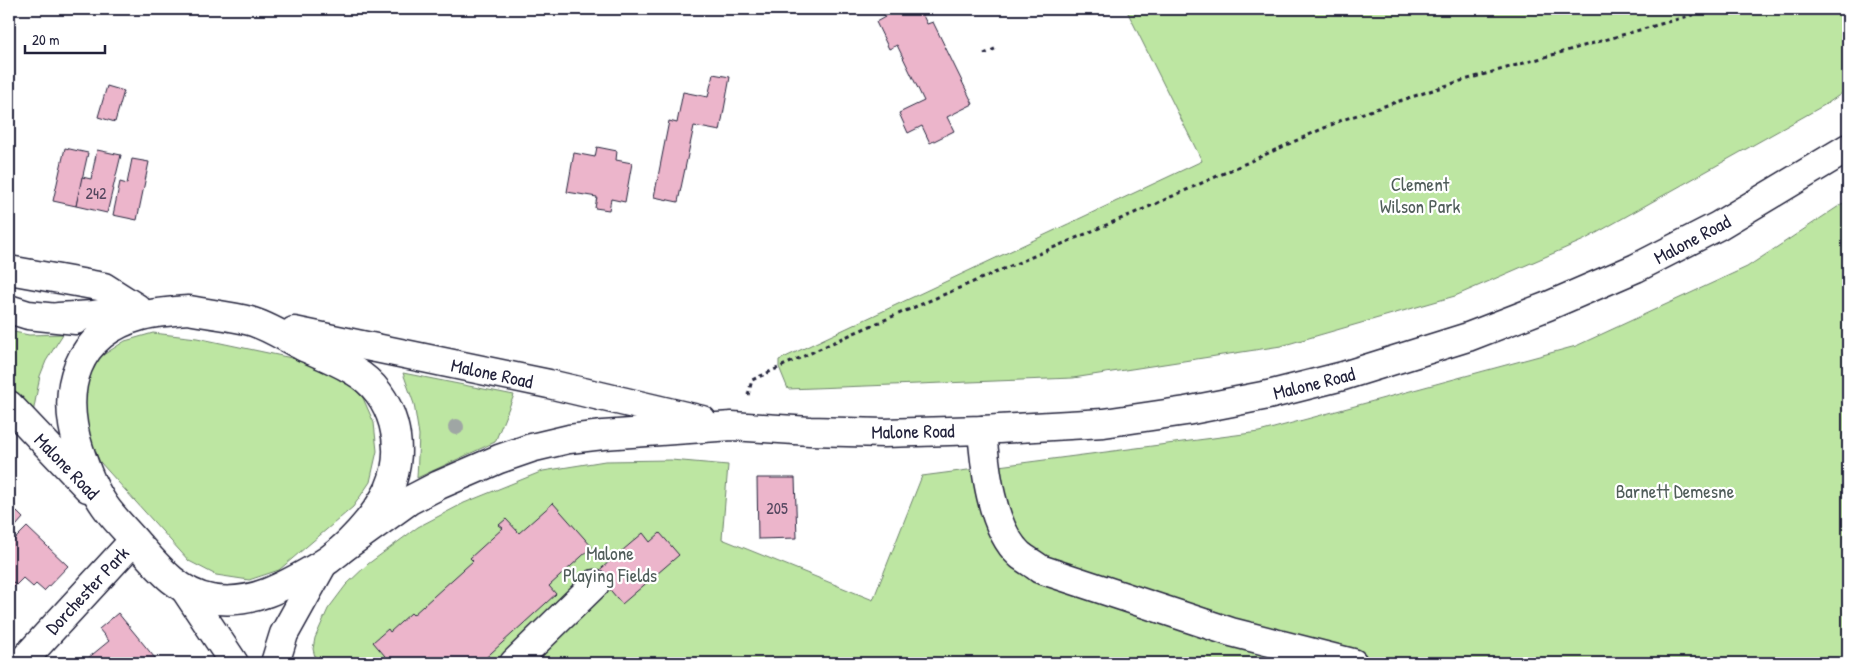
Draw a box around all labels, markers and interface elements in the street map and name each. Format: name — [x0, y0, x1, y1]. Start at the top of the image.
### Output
scale bar — [25, 22, 105, 54]
text: 20 m — [32, 29, 59, 50]
park label: Clement Wilson Park — [1380, 171, 1460, 219]
house number: 242 — [86, 182, 107, 204]
street label: Malone Road — [1649, 208, 1735, 270]
street label: Malone Road — [449, 352, 536, 394]
street label: Malone Road — [1271, 360, 1358, 406]
street label: Malone Road — [871, 417, 955, 445]
street label: Malone Road — [29, 427, 106, 505]
park label: Barnett Demesne — [1616, 478, 1735, 504]
house number: 205 — [766, 497, 788, 519]
street label: Dorchester Park — [39, 540, 135, 640]
park label: Malone Playing Fields — [563, 540, 657, 588]

